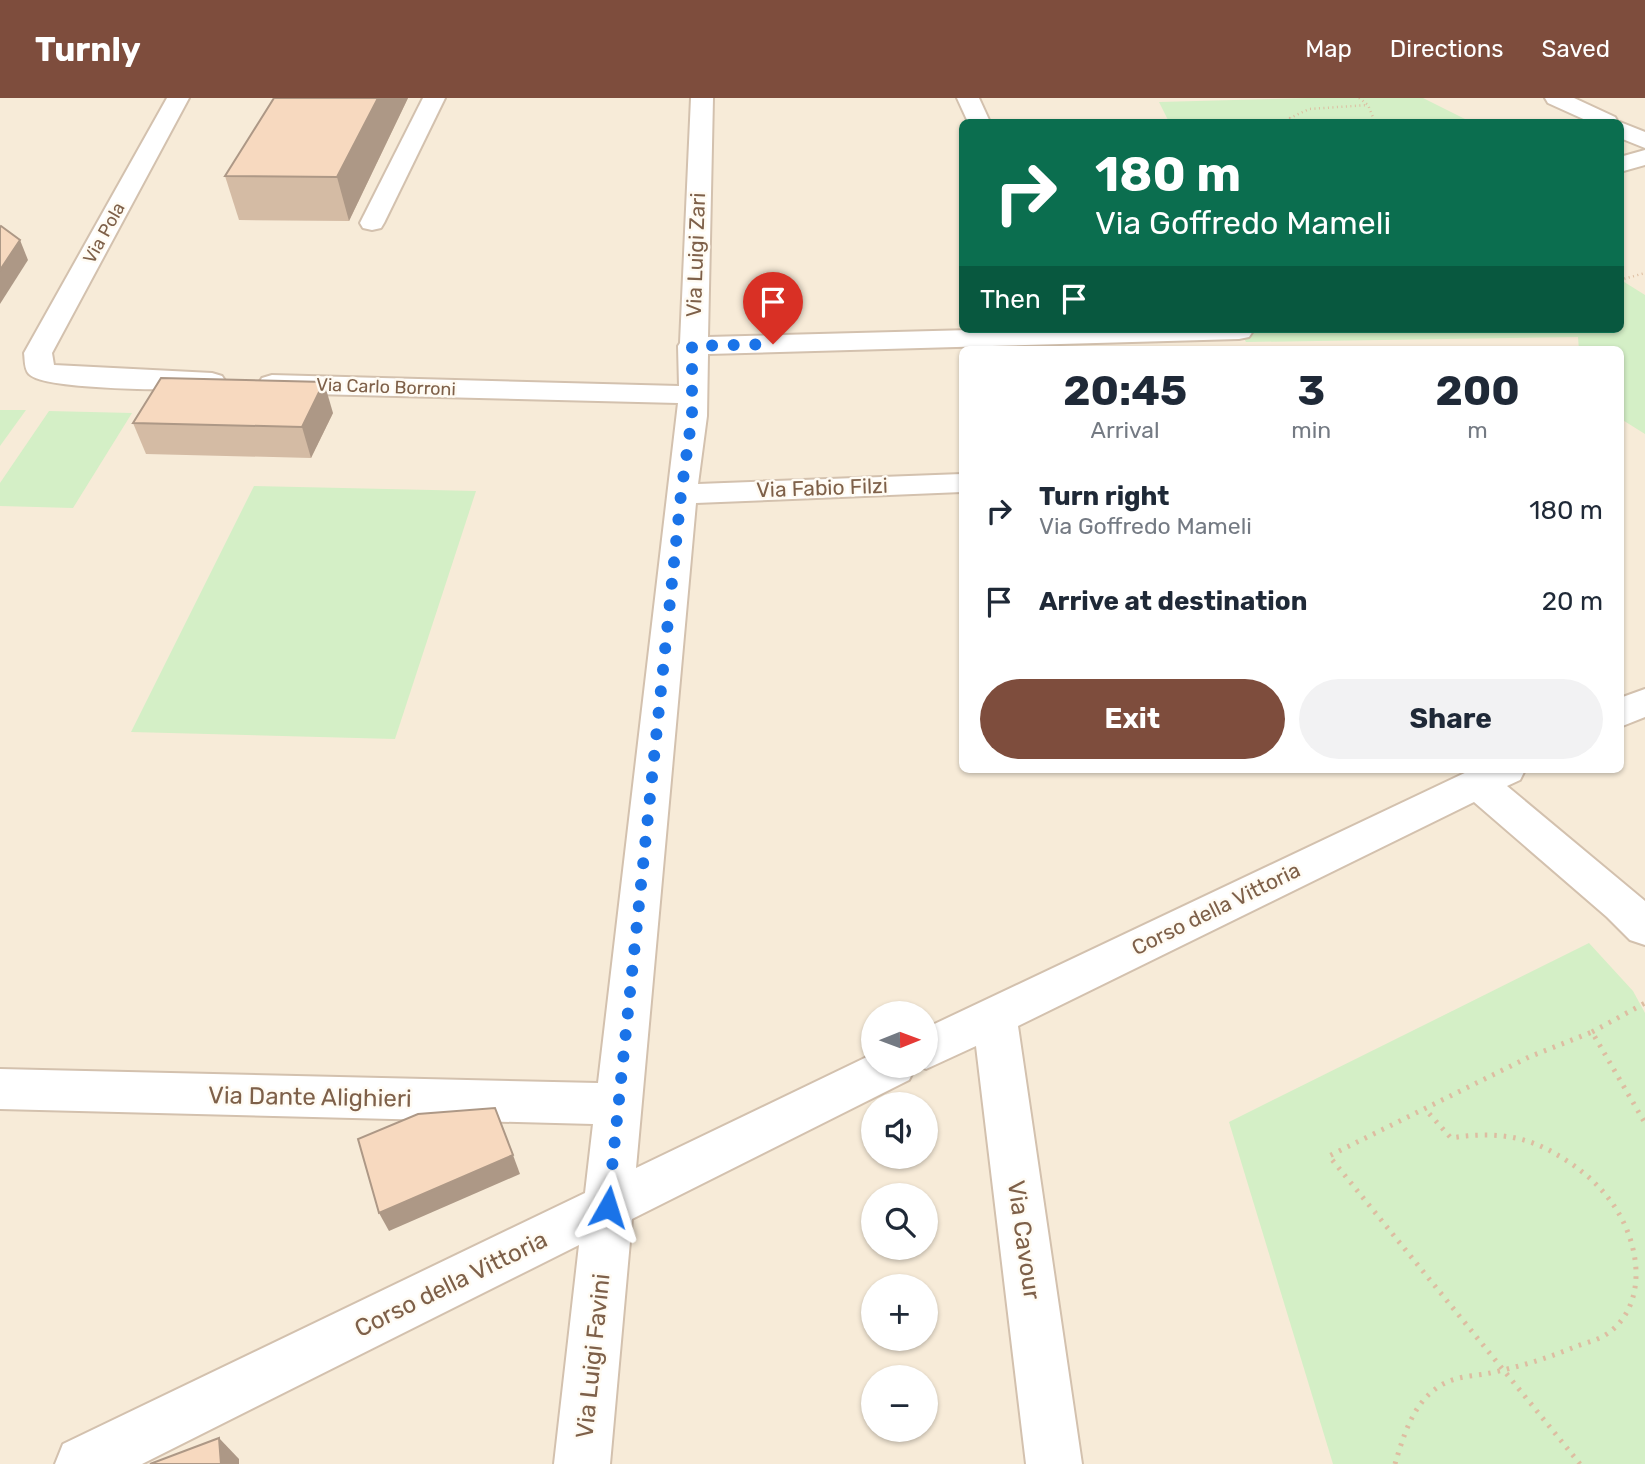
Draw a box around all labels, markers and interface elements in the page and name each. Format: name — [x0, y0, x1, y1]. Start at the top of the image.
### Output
text: Turnly — [35, 30, 141, 69]
text: Map — [1305, 35, 1352, 63]
text: Directions — [1390, 35, 1503, 63]
text: Saved — [1541, 35, 1610, 63]
text: 180 m — [1095, 145, 1241, 203]
icon: right — [980, 147, 1071, 238]
street label: Via Luigi Zari — [681, 192, 710, 318]
street label: Via Pola — [78, 199, 130, 267]
text: Via Goffredo Mameli — [1095, 204, 1391, 242]
pin — [743, 272, 803, 344]
icon: arrive — [1055, 280, 1093, 318]
icon: arrive — [754, 283, 792, 321]
text: Then — [980, 284, 1041, 315]
text: 20:45 — [1063, 366, 1187, 416]
text: 3 — [1297, 366, 1325, 416]
text: 200 — [1435, 366, 1520, 416]
street label: Via Carlo Borroni — [316, 374, 456, 400]
text: Arrival — [1091, 416, 1160, 444]
text: min — [1291, 416, 1331, 444]
text: m — [1467, 416, 1488, 444]
street label: Via Fabio Filzi — [756, 473, 888, 502]
text: Turn right — [1039, 481, 1169, 512]
icon: right — [980, 492, 1018, 530]
text: 180 m — [1529, 495, 1603, 526]
text: Via Goffredo Mameli — [1039, 512, 1252, 540]
icon: arrive — [980, 583, 1018, 621]
text: Arrive at destination — [1039, 586, 1307, 617]
text: 20 m — [1542, 586, 1603, 617]
button: Exit — [980, 679, 1285, 759]
button: Share — [1299, 679, 1603, 759]
street label: Corso della Vittoria — [1127, 857, 1304, 960]
north arrow — [861, 1001, 938, 1078]
map controls — [861, 1001, 938, 1442]
street label: Via Dante Alighieri — [208, 1081, 412, 1113]
button: sound — [861, 1092, 938, 1169]
position arrow — [571, 1170, 645, 1244]
street label: Via Cavour — [1002, 1179, 1046, 1301]
button: search — [861, 1183, 938, 1260]
street label: Corso della Vittoria — [350, 1225, 552, 1343]
street label: Via Luigi Favini — [570, 1272, 616, 1440]
button: + — [861, 1274, 938, 1351]
button: − — [861, 1365, 938, 1442]

